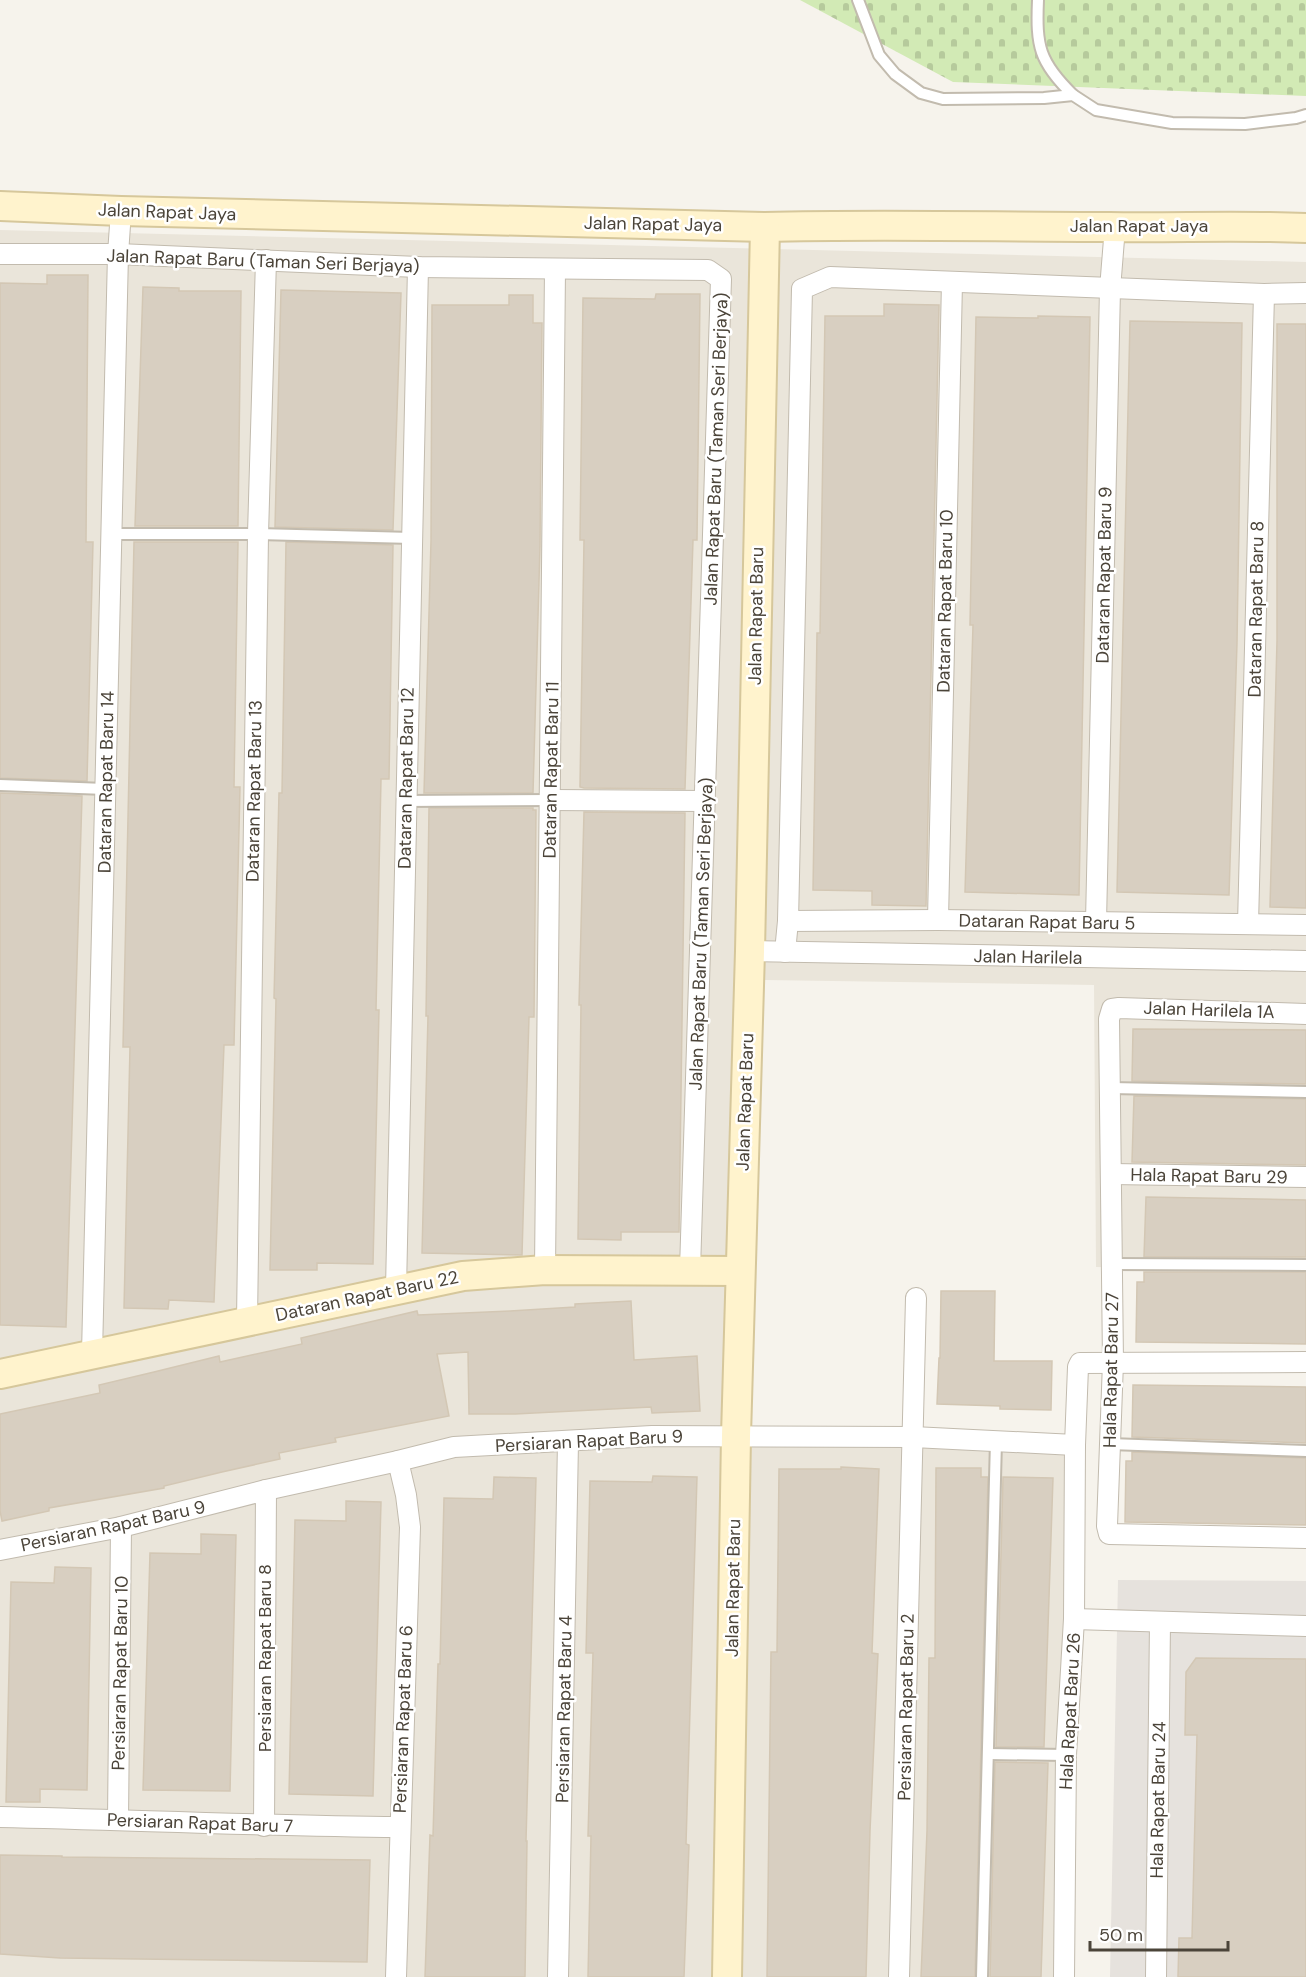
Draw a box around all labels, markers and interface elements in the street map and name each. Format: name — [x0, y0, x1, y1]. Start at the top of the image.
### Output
street label: Jalan Rapat Jaya — [97, 198, 237, 226]
street label: Jalan Rapat Jaya — [584, 211, 722, 237]
street label: Jalan Rapat Jaya — [1070, 214, 1208, 238]
street label: Jalan Rapat Baru (Taman Seri Berjaya) — [106, 244, 420, 278]
street label: Jalan Rapat Baru (Taman Seri Berjaya) — [699, 292, 733, 606]
street label: Dataran Rapat Baru 9 — [1090, 486, 1118, 664]
street label: Dataran Rapat Baru 10 — [931, 509, 959, 693]
street label: Dataran Rapat Baru 8 — [1242, 521, 1270, 697]
street label: Jalan Rapat Baru — [743, 547, 769, 685]
street label: Dataran Rapat Baru 11 — [537, 681, 565, 859]
street label: Dataran Rapat Baru 12 — [392, 687, 420, 869]
street label: Dataran Rapat Baru 14 — [92, 691, 120, 873]
street label: Dataran Rapat Baru 13 — [240, 700, 268, 882]
street label: Jalan Rapat Baru (Taman Seri Berjaya) — [684, 777, 718, 1091]
street label: Dataran Rapat Baru 5 — [958, 908, 1136, 936]
street label: Jalan Harilela — [973, 944, 1083, 970]
street label: Jalan Harilela 1A — [1143, 996, 1275, 1024]
street label: Jalan Rapat Baru — [731, 1032, 759, 1172]
street label: Hala Rapat Baru 29 — [1130, 1163, 1288, 1189]
street label: Dataran Rapat Baru 22 — [273, 1265, 461, 1327]
street label: Hala Rapat Baru 27 — [1098, 1292, 1124, 1448]
street label: Persiaran Rapat Baru 9 — [494, 1424, 684, 1458]
street label: Persiaran Rapat Baru 9 — [18, 1495, 208, 1557]
street label: Jalan Rapat Baru — [720, 1519, 746, 1657]
street label: Persiaran Rapat Baru 8 — [253, 1564, 277, 1752]
street label: Persiaran Rapat Baru 10 — [106, 1575, 134, 1771]
street label: Persiaran Rapat Baru 2 — [892, 1613, 920, 1801]
street label: Persiaran Rapat Baru 4 — [550, 1615, 578, 1803]
street label: Persiaran Rapat Baru 6 — [388, 1625, 418, 1813]
street label: Hala Rapat Baru 26 — [1054, 1632, 1086, 1790]
street label: Hala Rapat Baru 24 — [1145, 1721, 1171, 1879]
street label: Persiaran Rapat Baru 7 — [106, 1808, 294, 1838]
scale bar — [1090, 1914, 1228, 1952]
text: 50 m — [1099, 1923, 1143, 1947]

